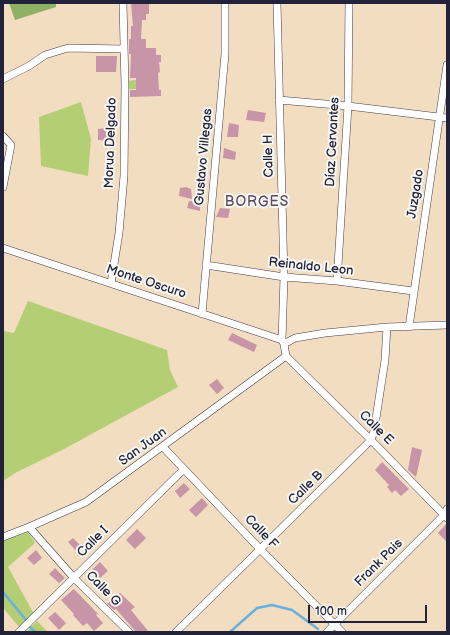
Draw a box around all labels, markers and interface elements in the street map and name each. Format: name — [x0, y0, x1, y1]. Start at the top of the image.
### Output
street label: Morua Delgado — [102, 97, 120, 189]
street label: Díaz Cervantes — [323, 97, 343, 187]
street label: Gustavo Villegas — [192, 108, 216, 206]
street label: Calle H — [261, 134, 277, 178]
street label: Juzgado — [404, 168, 428, 220]
district label: BORGES — [225, 194, 289, 210]
street label: Reinaldo Leon — [268, 255, 354, 279]
street label: Monte Oscuro — [104, 262, 188, 302]
street label: Calle E — [356, 408, 396, 448]
street label: San Juan — [116, 425, 170, 469]
street label: Calle B — [285, 468, 327, 508]
street label: Calle F — [241, 512, 281, 552]
street label: Calle I — [74, 523, 112, 561]
street label: Frank Pais — [352, 536, 406, 590]
street label: Calle G — [82, 568, 124, 610]
scale bar — [310, 597, 429, 623]
text: 100 m — [315, 604, 347, 619]

